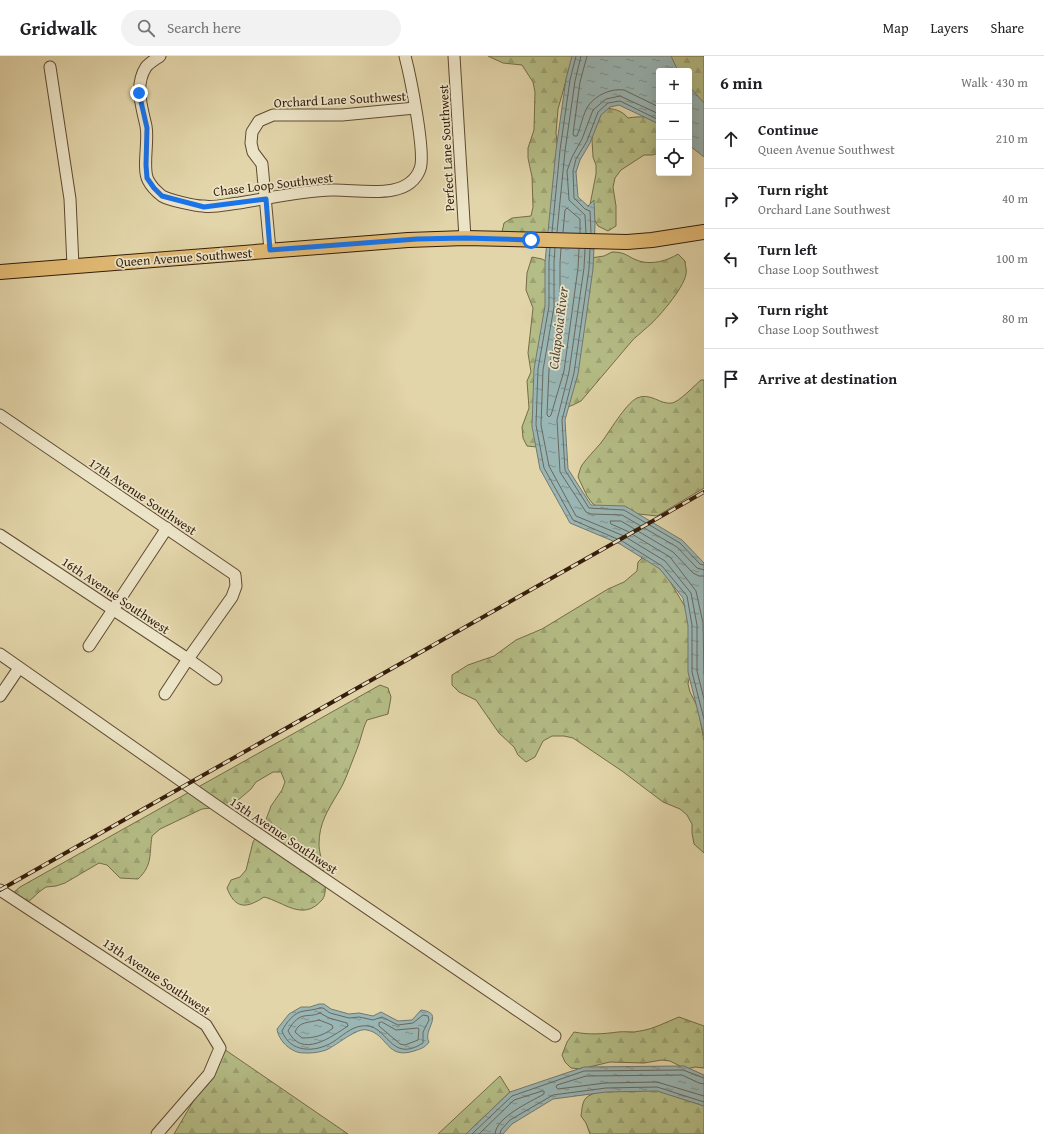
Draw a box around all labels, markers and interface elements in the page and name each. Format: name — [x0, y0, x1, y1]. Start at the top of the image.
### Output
search box — [121, 10, 401, 46]
text: Gridwalk — [20, 14, 97, 42]
icon: search — [135, 17, 157, 39]
text: Search here — [167, 17, 241, 38]
text: Map — [883, 18, 909, 38]
text: Layers — [931, 18, 969, 38]
text: Share — [991, 18, 1024, 38]
map controls — [656, 68, 692, 176]
button: + — [656, 68, 692, 104]
text: 6 min — [720, 70, 762, 95]
text: Walk · 430 m — [961, 73, 1028, 92]
street label: Perfect Lane Southwest — [434, 83, 459, 212]
route end — [130, 84, 148, 102]
street label: Orchard Lane Southwest — [273, 87, 407, 112]
button: − — [656, 104, 692, 140]
text: Continue — [758, 119, 819, 140]
icon: ahead — [720, 128, 742, 150]
text: 210 m — [996, 129, 1028, 148]
button: locate — [656, 140, 692, 176]
text: Queen Avenue Southwest — [758, 140, 895, 159]
street label: Chase Loop Southwest — [212, 168, 335, 201]
text: Turn right — [758, 179, 829, 200]
icon: right — [720, 188, 742, 210]
text: 40 m — [1002, 189, 1028, 208]
text: Orchard Lane Southwest — [758, 200, 891, 219]
route start — [522, 231, 540, 249]
text: Turn left — [758, 239, 817, 260]
street label: Queen Avenue Southwest — [115, 243, 253, 272]
icon: left — [720, 248, 742, 270]
text: 100 m — [996, 249, 1028, 268]
text: Chase Loop Southwest — [758, 260, 879, 279]
water label: Calapooia River — [543, 285, 573, 370]
text: Turn right — [758, 299, 829, 320]
icon: right — [720, 308, 742, 330]
text: 80 m — [1002, 309, 1028, 328]
text: Chase Loop Southwest — [758, 320, 879, 339]
icon: arrive — [720, 368, 742, 390]
text: Arrive at destination — [758, 368, 897, 389]
street label: 17th Avenue Southwest — [85, 453, 201, 540]
street label: 16th Avenue Southwest — [58, 552, 174, 639]
street label: 15th Avenue Southwest — [226, 792, 342, 879]
street label: 13th Avenue Southwest — [99, 933, 215, 1020]

